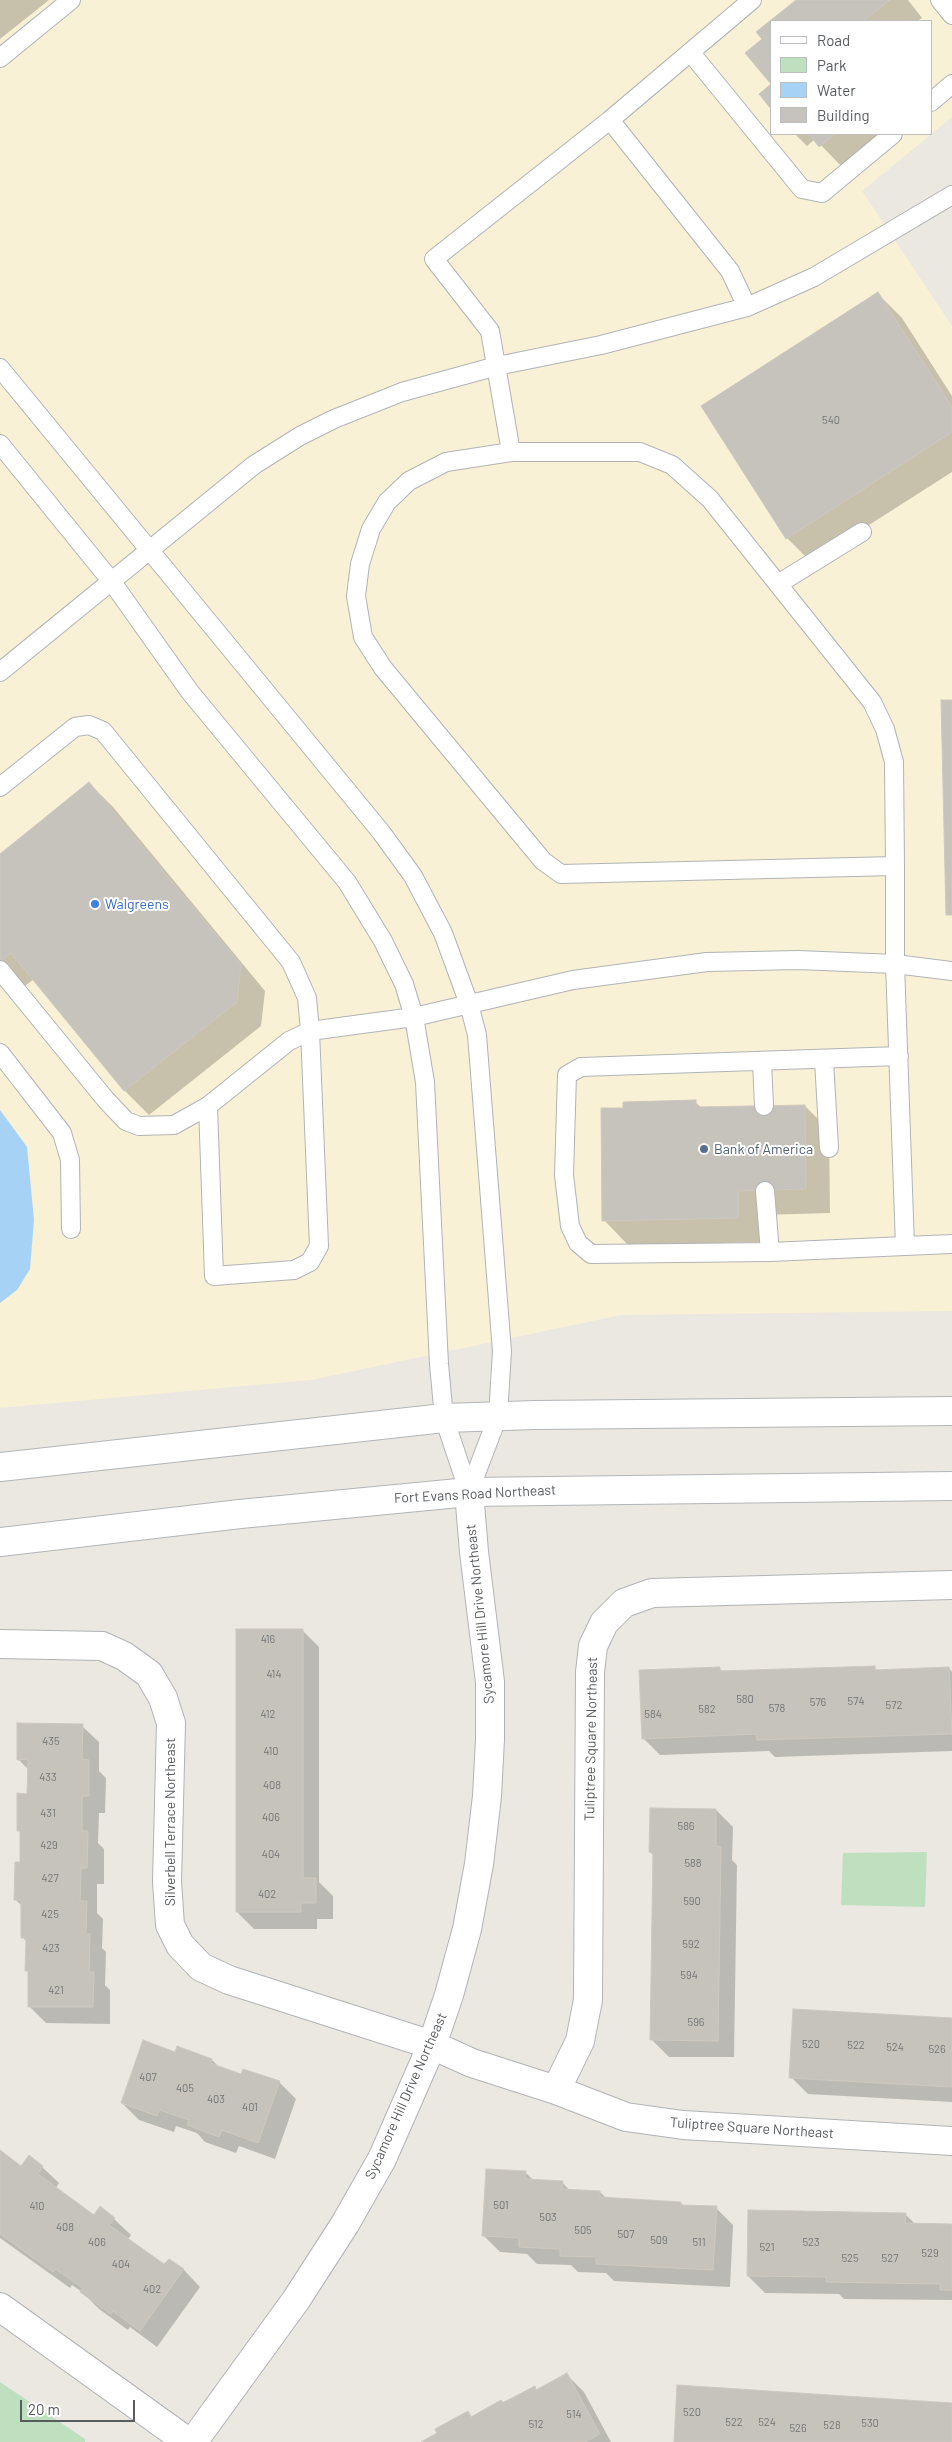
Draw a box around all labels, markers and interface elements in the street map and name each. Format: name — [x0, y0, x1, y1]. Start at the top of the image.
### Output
legend — [770, 20, 932, 135]
text: Road — [817, 31, 850, 49]
text: Park — [817, 56, 846, 74]
text: Water — [817, 81, 856, 99]
text: Building — [817, 106, 870, 124]
house number: 540 — [822, 413, 840, 427]
place label: Walgreens — [105, 896, 169, 912]
marker: Walgreens — [89, 898, 101, 910]
place label: Bank of America — [714, 1141, 813, 1157]
marker: Bank of America — [698, 1143, 710, 1155]
street label: Fort Evans Road Northeast — [393, 1481, 557, 1507]
street label: Sycamore Hill Drive Northeast — [462, 1523, 498, 1705]
house number: 416 — [261, 1632, 275, 1646]
street label: Tuliptree Square Northeast — [581, 1657, 601, 1821]
house number: 414 — [267, 1667, 281, 1681]
house number: 580 — [736, 1692, 754, 1706]
house number: 574 — [848, 1694, 864, 1708]
house number: 576 — [810, 1695, 826, 1709]
house number: 572 — [886, 1698, 902, 1712]
house number: 578 — [769, 1701, 785, 1715]
house number: 582 — [698, 1702, 716, 1716]
house number: 412 — [261, 1707, 275, 1721]
house number: 584 — [644, 1707, 662, 1721]
house number: 435 — [42, 1734, 60, 1748]
street label: Silverbell Terrace Northeast — [162, 1738, 178, 1906]
house number: 410 — [263, 1744, 279, 1758]
house number: 433 — [39, 1770, 57, 1784]
house number: 408 — [263, 1778, 281, 1792]
house number: 431 — [40, 1806, 56, 1820]
house number: 406 — [262, 1810, 280, 1824]
house number: 586 — [677, 1819, 695, 1833]
house number: 429 — [40, 1838, 58, 1852]
house number: 404 — [262, 1847, 280, 1861]
house number: 588 — [684, 1856, 702, 1870]
house number: 427 — [41, 1871, 59, 1885]
house number: 402 — [258, 1887, 276, 1901]
house number: 590 — [683, 1894, 701, 1908]
house number: 425 — [41, 1907, 59, 1921]
house number: 592 — [682, 1937, 700, 1951]
house number: 423 — [42, 1941, 60, 1955]
house number: 594 — [680, 1968, 698, 1982]
house number: 421 — [48, 1983, 64, 1997]
street label: Sycamore Hill Drive Northeast — [362, 2010, 450, 2182]
house number: 596 — [687, 2015, 705, 2029]
house number: 520 — [802, 2037, 820, 2051]
house number: 522 — [847, 2038, 865, 2052]
house number: 524 — [886, 2040, 904, 2054]
house number: 526 — [928, 2042, 946, 2056]
house number: 407 — [139, 2070, 157, 2084]
house number: 405 — [176, 2081, 194, 2095]
house number: 403 — [207, 2092, 225, 2106]
house number: 401 — [242, 2100, 258, 2114]
street label: Tuliptree Square Northeast — [669, 2114, 835, 2142]
house number: 501 — [493, 2198, 509, 2212]
house number: 410 — [29, 2199, 45, 2213]
house number: 503 — [539, 2210, 557, 2224]
house number: 408 — [56, 2220, 74, 2234]
house number: 505 — [574, 2223, 592, 2237]
house number: 507 — [617, 2227, 635, 2241]
house number: 509 — [650, 2233, 668, 2247]
house number: 406 — [88, 2235, 106, 2249]
house number: 511 — [692, 2235, 706, 2249]
house number: 523 — [802, 2235, 820, 2249]
house number: 521 — [759, 2240, 775, 2254]
house number: 529 — [921, 2246, 939, 2260]
house number: 525 — [841, 2251, 859, 2265]
house number: 527 — [882, 2251, 898, 2265]
house number: 404 — [112, 2257, 130, 2271]
house number: 402 — [143, 2282, 161, 2296]
scale bar — [22, 2390, 138, 2422]
text: 20 m — [28, 2400, 60, 2418]
house number: 520 — [683, 2405, 701, 2419]
house number: 514 — [566, 2407, 582, 2421]
house number: 522 — [725, 2415, 743, 2429]
house number: 524 — [758, 2415, 776, 2429]
house number: 530 — [861, 2416, 879, 2430]
house number: 512 — [528, 2417, 544, 2431]
house number: 528 — [823, 2418, 841, 2432]
house number: 526 — [789, 2421, 807, 2435]

